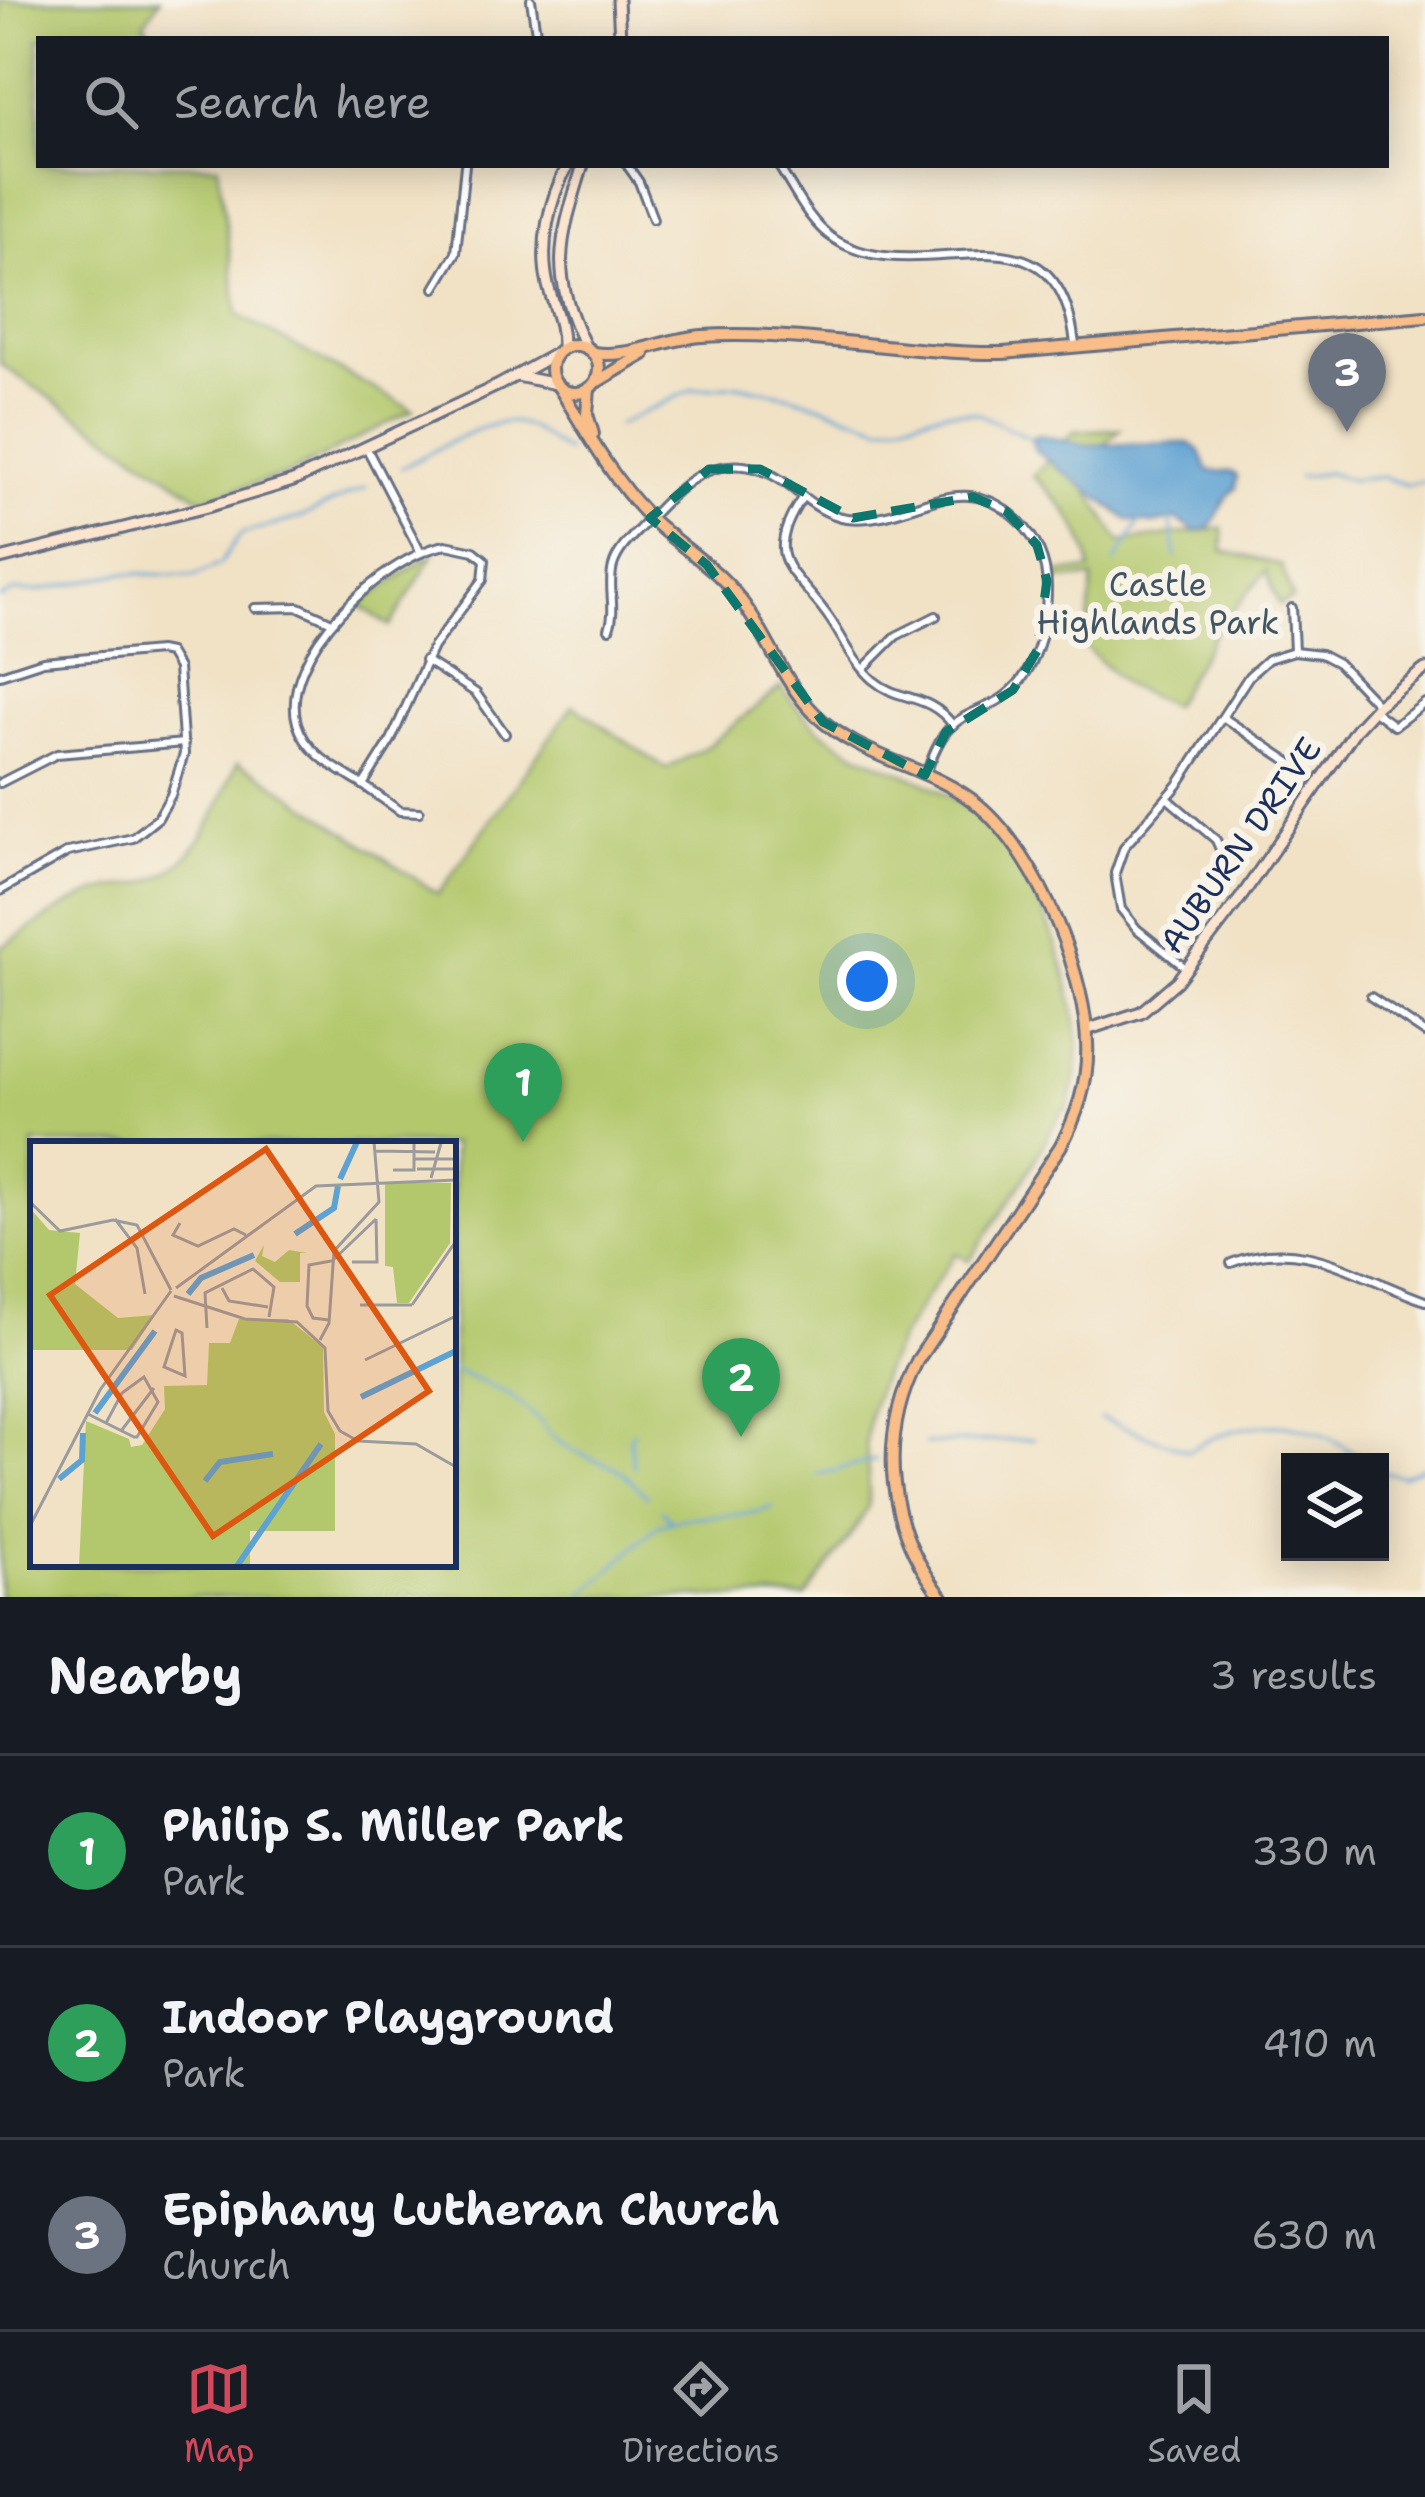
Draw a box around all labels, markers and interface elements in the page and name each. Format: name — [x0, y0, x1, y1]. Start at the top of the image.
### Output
search box — [36, 36, 1389, 168]
icon: search — [78, 69, 144, 135]
text: Search here — [174, 72, 431, 132]
pin: 3 — [1308, 333, 1386, 432]
park label: Castle Highlands Park — [1037, 562, 1279, 645]
street label: AUBURN DRIVE — [1149, 728, 1332, 962]
your location — [837, 951, 897, 1011]
pin: 1 — [484, 1043, 562, 1142]
inset map — [30, 1141, 456, 1567]
pin: 2 — [702, 1338, 780, 1437]
map controls — [1281, 1453, 1389, 1561]
button: layers — [1281, 1453, 1389, 1561]
text: Nearby — [48, 1641, 243, 1709]
text: 3 results — [1210, 1649, 1377, 1701]
text: Philip S. Miller Park — [162, 1795, 625, 1855]
text: 1 — [78, 1825, 96, 1877]
text: 330 m — [1251, 1825, 1377, 1877]
text: Park — [162, 1855, 246, 1907]
text: Indoor Playground — [162, 1987, 615, 2047]
text: 2 — [73, 2017, 101, 2069]
text: 410 m — [1262, 2017, 1377, 2069]
text: Park — [162, 2047, 246, 2099]
text: Epiphany Lutheran Church — [162, 2179, 780, 2239]
text: 3 — [73, 2209, 101, 2261]
text: 630 m — [1251, 2209, 1377, 2261]
text: Church — [162, 2239, 291, 2291]
tab: Map — [184, 2356, 255, 2473]
tab: Directions — [622, 2356, 780, 2473]
tab: Saved — [1147, 2356, 1241, 2473]

